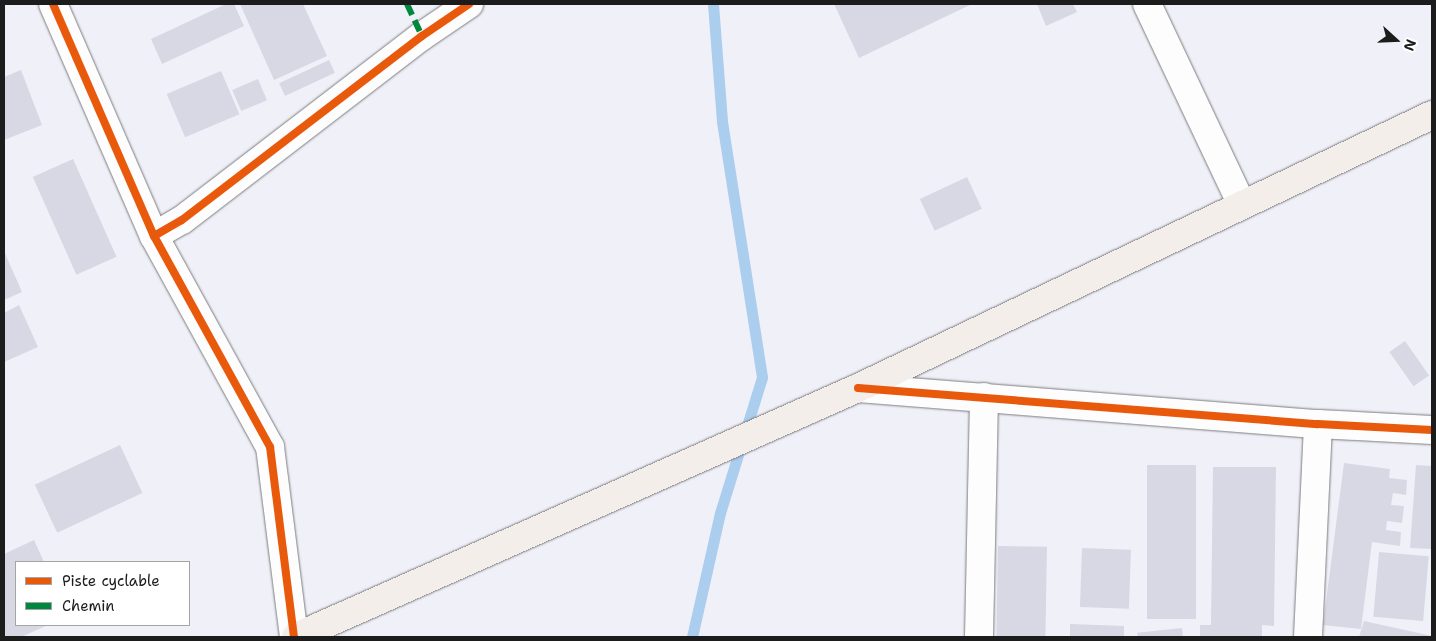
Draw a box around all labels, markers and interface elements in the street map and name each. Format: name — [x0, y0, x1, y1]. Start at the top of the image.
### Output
north arrow — [1371, 15, 1421, 65]
text: N — [1400, 37, 1420, 53]
legend — [15, 561, 190, 626]
text: Piste cyclable — [62, 571, 160, 591]
text: Chemin — [62, 596, 115, 616]

